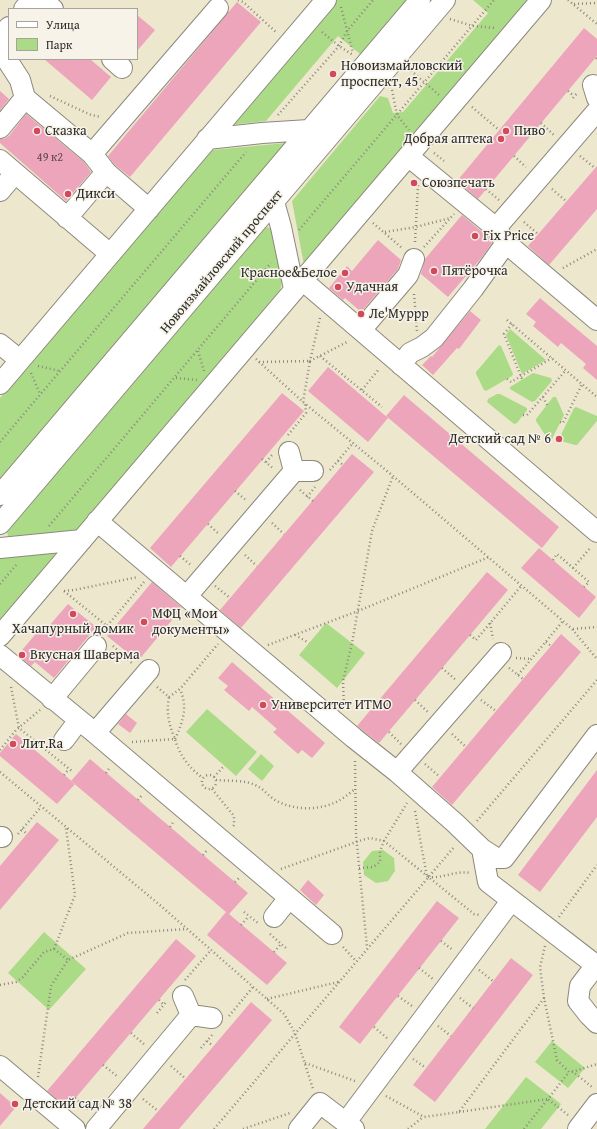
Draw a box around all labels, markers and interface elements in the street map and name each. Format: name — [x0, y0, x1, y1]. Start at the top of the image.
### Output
legend — [8, 8, 138, 60]
text: Улица — [46, 16, 80, 33]
text: Парк — [46, 36, 72, 53]
place label: Новоизмайловский проспект, 45 — [341, 58, 463, 90]
marker: Новоизмайловский проспект, 45 — [328, 69, 338, 79]
place label: Сказка — [45, 123, 87, 139]
place label: Пиво — [514, 123, 545, 139]
marker: Сказка — [32, 126, 42, 136]
marker: Пиво — [501, 126, 511, 136]
place label: Добрая аптека — [403, 131, 493, 147]
marker: Добрая аптека — [496, 134, 506, 144]
house number: 49 к2 — [37, 151, 63, 165]
place label: Союзпечать — [422, 175, 495, 191]
marker: Союзпечать — [409, 178, 419, 188]
place label: Дикси — [76, 186, 115, 202]
street label: Новоизмайловский проспект — [157, 187, 287, 337]
marker: Дикси — [63, 189, 73, 199]
place label: Fix Price — [483, 228, 534, 244]
marker: Fix Price — [470, 231, 480, 241]
place label: Пятёрочка — [442, 263, 508, 279]
place label: Красное&Белое — [241, 265, 337, 281]
marker: Пятёрочка — [429, 266, 439, 276]
marker: Красное&Белое — [340, 268, 350, 278]
place label: Удачная — [346, 279, 398, 295]
marker: Удачная — [333, 282, 343, 292]
place label: Ле'Муррр — [369, 306, 429, 322]
marker: Ле'Муррр — [356, 309, 366, 319]
place label: Детский сад № 6 — [449, 431, 551, 447]
marker: Детский сад № 6 — [554, 434, 564, 444]
place label: МФЦ «Мои документы» — [152, 606, 229, 638]
marker: Хачапурный домик — [68, 609, 78, 619]
marker: МФЦ «Мои документы» — [139, 617, 149, 627]
place label: Хачапурный домик — [12, 621, 134, 637]
place label: Вкусная Шаверма — [30, 647, 140, 663]
marker: Вкусная Шаверма — [17, 650, 27, 660]
place label: Университет ИТМО — [271, 697, 391, 713]
marker: Университет ИТМО — [258, 700, 268, 710]
place label: Лит.Ra — [21, 736, 63, 752]
marker: Лит.Ra — [8, 739, 18, 749]
place label: Детский сад № 38 — [23, 1096, 132, 1112]
marker: Детский сад № 38 — [10, 1099, 20, 1109]

